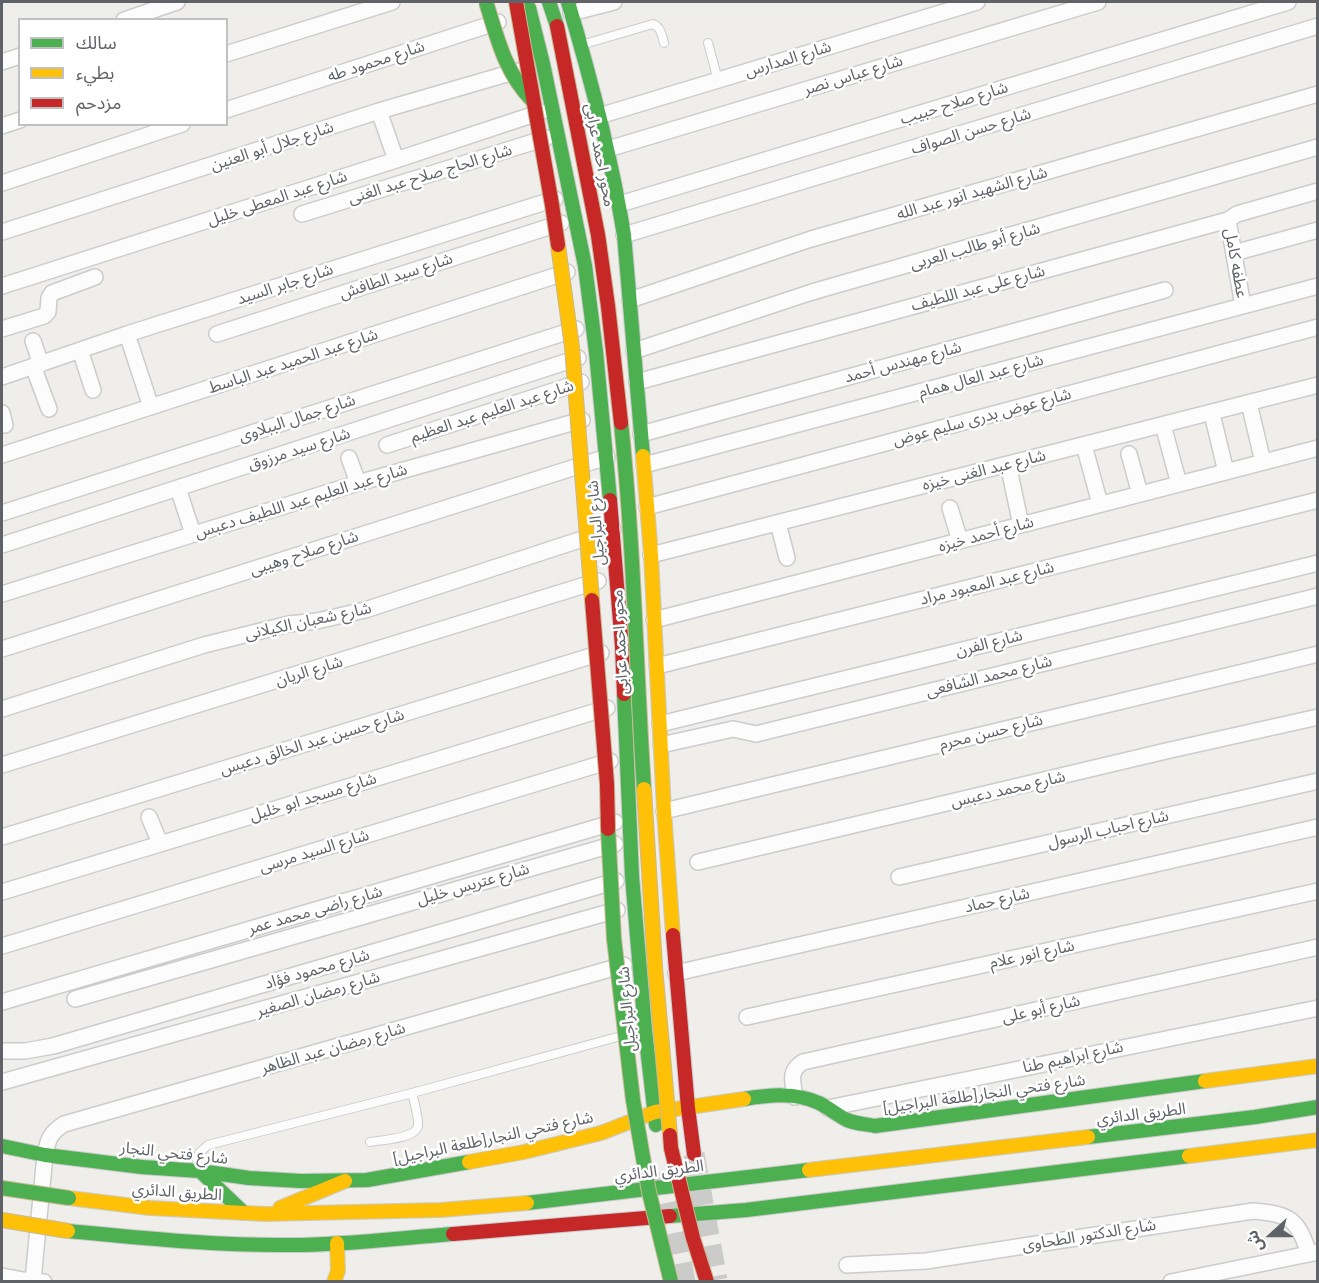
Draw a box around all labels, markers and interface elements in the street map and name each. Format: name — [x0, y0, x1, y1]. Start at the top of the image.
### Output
legend — [18, 18, 228, 126]
text: سالك — [76, 31, 117, 53]
street label: شارع محمود طه — [325, 36, 427, 86]
street label: شارع المدارس — [742, 37, 834, 81]
street label: شارع عباس نصر — [801, 51, 905, 99]
text: بطيء — [76, 61, 114, 83]
street label: شارع صلاح حبيب — [898, 77, 1010, 129]
text: مزدحم — [76, 91, 121, 113]
street label: محور احمد عرابى — [581, 102, 619, 208]
street label: شارع حسن الصواف — [909, 104, 1033, 158]
street label: شارع جلال أبو العنين — [208, 117, 336, 175]
street label: شارع الحاج صلاح عبد الغنى — [346, 140, 514, 208]
street label: شارع الشهيد انور عبد الله — [894, 162, 1050, 224]
street label: شارع عبد المعطى خليل — [205, 166, 349, 230]
street label: شارع أبو طالب العربى — [908, 218, 1042, 274]
street label: عطفه كامل — [1220, 227, 1252, 299]
street label: شارع سيد الطافش — [337, 249, 455, 303]
street label: شارع جابر السيد — [234, 259, 336, 309]
street label: شارع على عبد اللطيف — [909, 261, 1047, 315]
street label: شارع عبد الحميد عبد الباسط — [206, 324, 380, 398]
street label: شارع مهندس أحمد — [842, 337, 964, 387]
street label: شارع عبد العال همام — [916, 350, 1046, 402]
street label: شارع عبد العليم عبد العظيم — [408, 376, 576, 446]
street label: شارع عوض بدرى سليم عوض — [891, 384, 1073, 450]
street label: شارع جمال الببلاوى — [236, 390, 358, 446]
street label: شارع سيد مرزوق — [245, 423, 353, 475]
street label: شارع عبد الغنى خيزه — [920, 445, 1048, 495]
street label: شارع عبد العليم عبد اللطيف دعبس — [193, 460, 409, 542]
street label: شارع البراجيل — [583, 480, 609, 566]
street label: شارع أحمد خيزه — [936, 512, 1036, 556]
street label: شارع صلاح وهيبى — [247, 526, 361, 580]
street label: شارع عبد المعبود مراد — [918, 557, 1056, 609]
street label: محور احمد عرابى — [608, 589, 632, 695]
street label: شارع شعبان الكيلانى — [243, 598, 373, 644]
street label: شارع الفرن — [953, 625, 1025, 661]
street label: شارع محمد الشافعى — [924, 651, 1054, 701]
street label: شارع الريان — [273, 652, 345, 690]
street label: شارع حسين عبد الخالق دعبس — [218, 705, 406, 779]
street label: شارع حسن محرم — [937, 710, 1045, 754]
street label: شارع محمد دعبس — [949, 766, 1067, 812]
street label: شارع مسجد ابو خليل — [247, 769, 379, 825]
street label: شارع احباب الرسول — [1046, 806, 1170, 852]
street label: شارع السيد مرسى — [257, 825, 371, 877]
street label: شارع عتريس خليل — [415, 859, 531, 909]
street label: شارع راضى محمد عمر — [246, 882, 384, 938]
street label: شارع حماد — [963, 883, 1031, 917]
street label: شارع انور علام — [988, 936, 1076, 972]
street label: شارع محمود فؤاد — [262, 945, 372, 993]
street label: شارع البراجيل — [614, 966, 640, 1052]
street label: شارع رمضان الصغير — [254, 967, 382, 1021]
street label: شارع أبو على — [1000, 991, 1082, 1027]
street label: شارع رمضان عبد الظاهر — [259, 1018, 407, 1078]
street label: شارع ابراهيم طنا — [1021, 1037, 1125, 1077]
street label: شارع فتحي النجار[طلعة البراجيل] — [881, 1070, 1087, 1118]
street label: الطريق الدائري — [1095, 1099, 1187, 1129]
street label: شارع فتحي النجار[طلعة البراجيل] — [391, 1107, 595, 1169]
street label: شارع فتحي النجار — [119, 1138, 229, 1168]
street label: الطريق الدائري — [613, 1156, 705, 1186]
street label: الطريق الدائري — [131, 1179, 223, 1205]
north arrow — [1241, 1205, 1301, 1265]
street label: شارع الدكتور الطحاوى — [1021, 1215, 1157, 1255]
text: ش — [1241, 1228, 1267, 1255]

